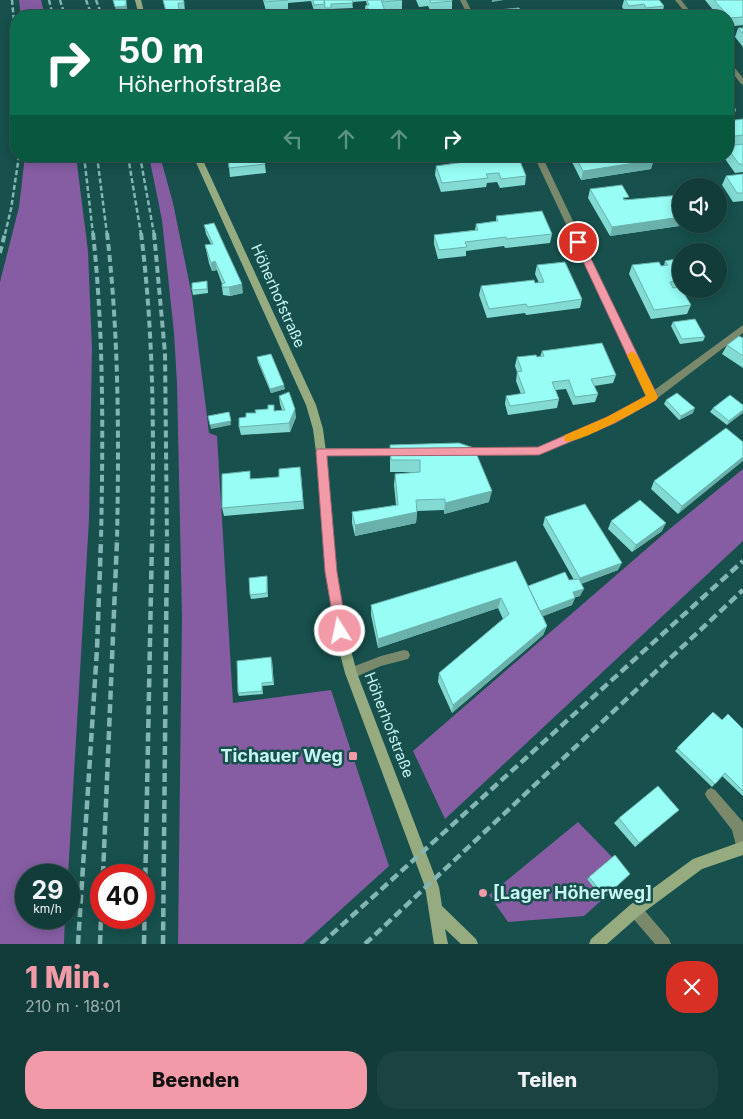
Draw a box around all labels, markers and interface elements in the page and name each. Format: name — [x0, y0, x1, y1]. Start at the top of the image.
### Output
text: 50 m — [118, 29, 204, 71]
icon: right — [35, 30, 100, 95]
text: Höherhofstraße — [118, 71, 282, 97]
icon: left — [279, 125, 307, 153]
icon: ahead — [332, 125, 360, 153]
icon: ahead — [385, 125, 413, 153]
icon: right — [438, 125, 466, 153]
map controls — [672, 178, 727, 298]
button: sound — [672, 178, 727, 233]
pin — [557, 221, 599, 263]
icon: arrive — [564, 228, 592, 256]
street label: Höherhofstraße — [247, 241, 310, 351]
button: search — [672, 243, 727, 298]
position arrow — [313, 604, 365, 656]
street label: Höherhofstraße — [361, 669, 418, 780]
place label: Tichauer Weg — [220, 745, 343, 766]
marker: Tichauer Weg — [347, 750, 359, 762]
speed limit sign: 40 — [90, 864, 155, 929]
text: 29 — [32, 875, 63, 905]
place label: [Lager Höherweg] — [493, 882, 652, 903]
marker: [Lager Höherweg] — [477, 887, 489, 899]
text: km/h — [33, 901, 62, 916]
text: 1 Min. — [25, 959, 111, 995]
button: close — [666, 961, 718, 1013]
text: 210 m · 18:01 — [25, 996, 121, 1016]
button: Beenden — [25, 1051, 367, 1109]
button: Teilen — [377, 1051, 718, 1109]

